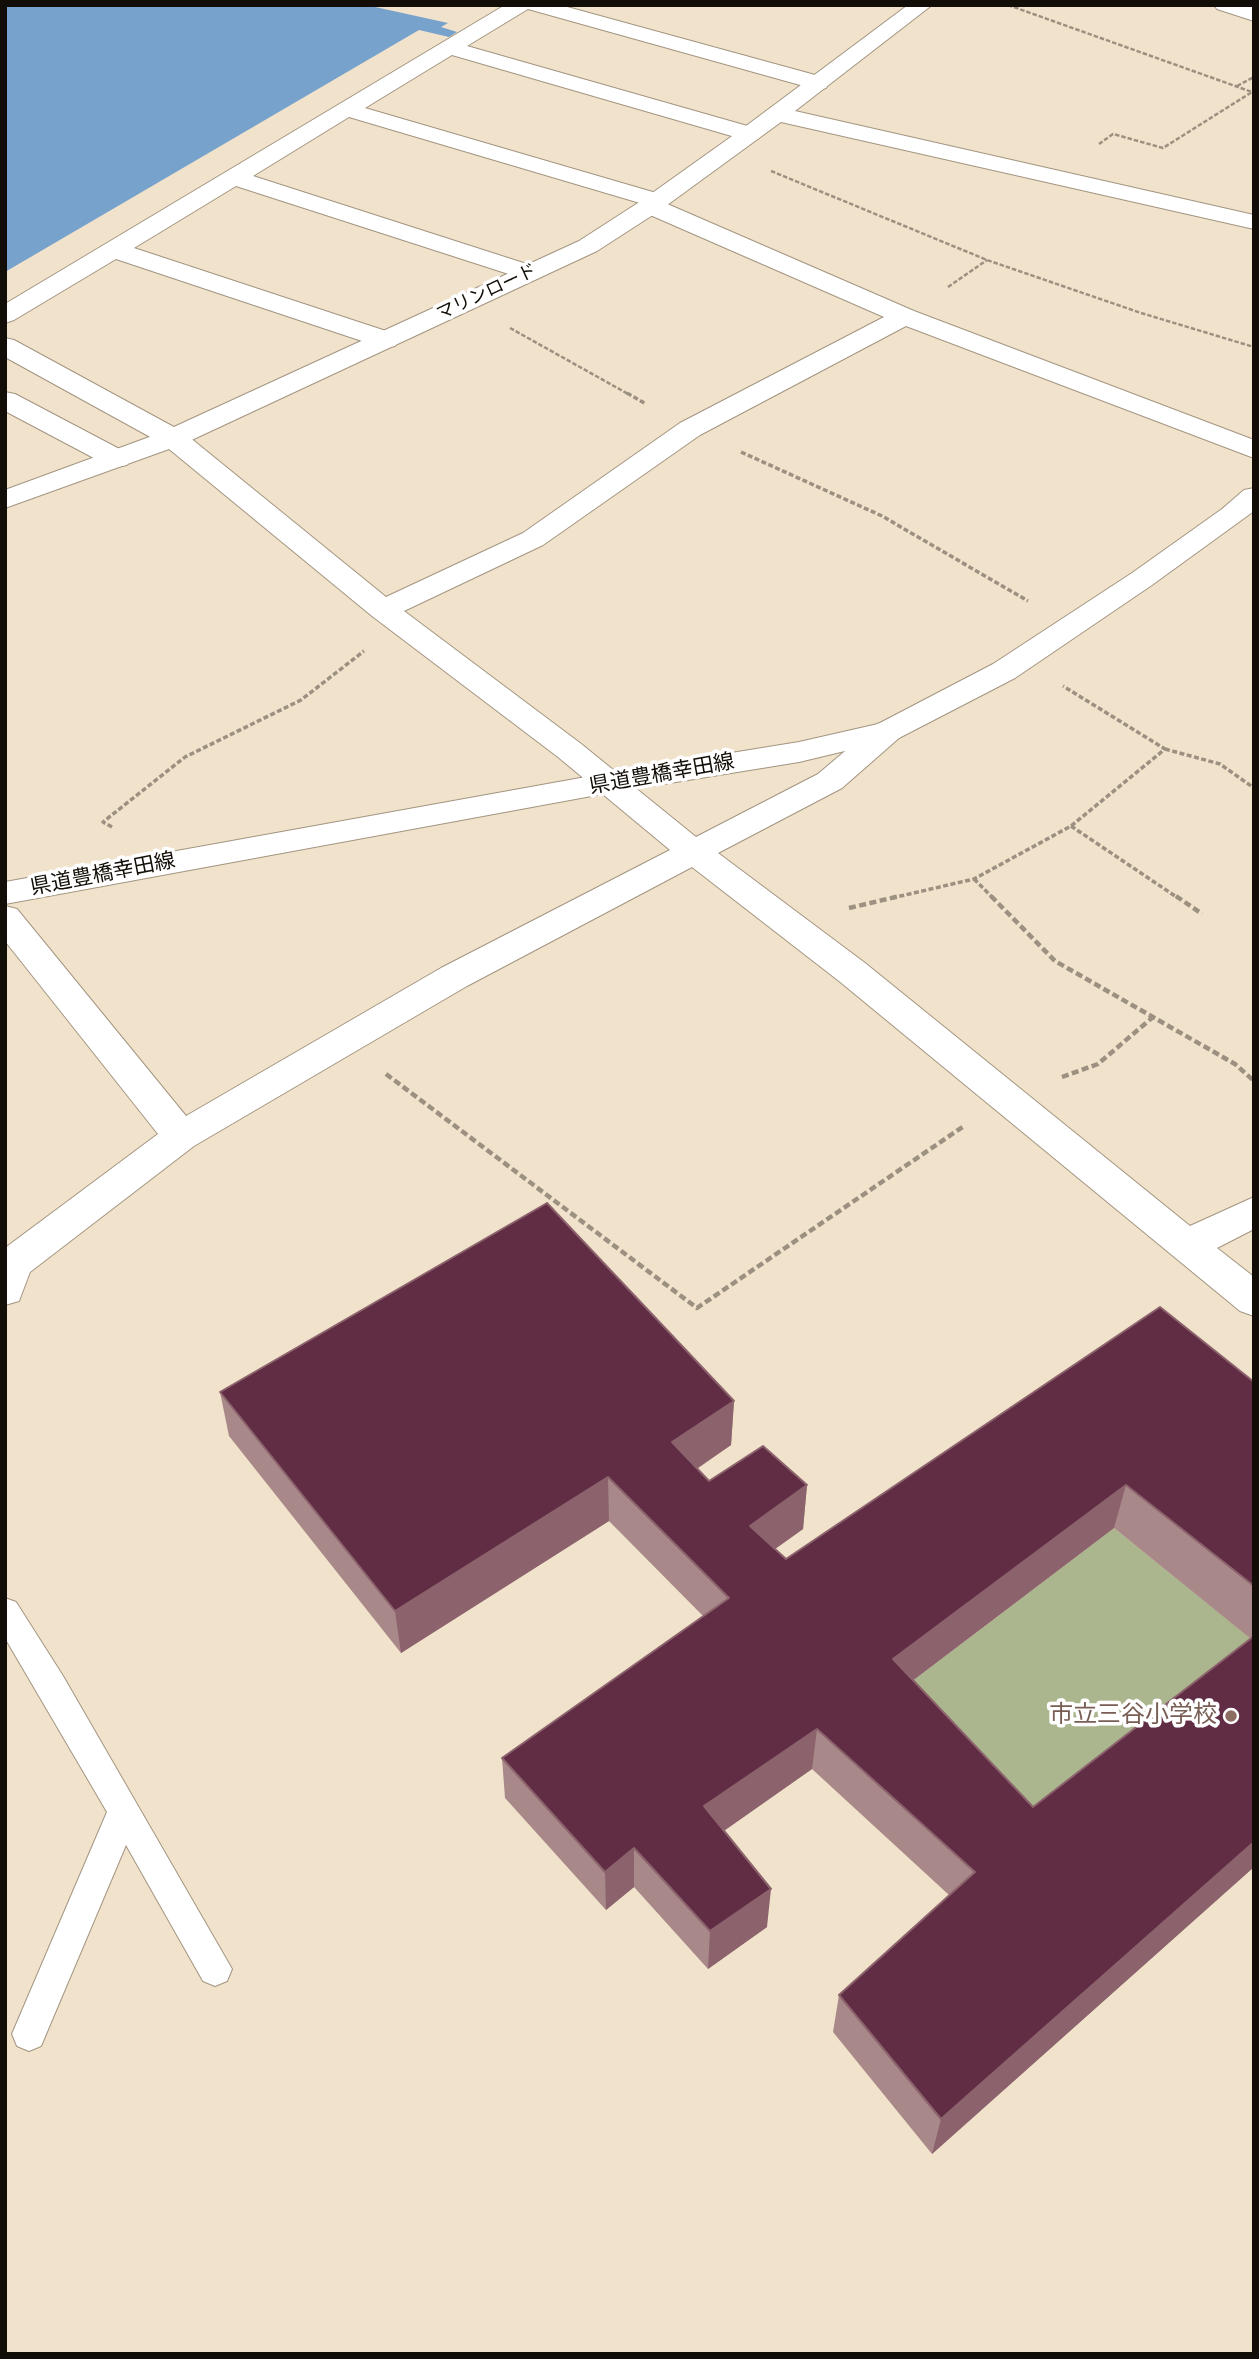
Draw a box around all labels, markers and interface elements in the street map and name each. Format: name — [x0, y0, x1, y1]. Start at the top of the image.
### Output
street label: マリンロード — [433, 260, 541, 326]
street label: 県道豊橋幸田線 — [587, 750, 737, 800]
street label: 県道豊橋幸田線 — [28, 849, 178, 901]
place label: 市立三谷小学校 — [1049, 1702, 1217, 1730]
marker: 市立三谷小学校 — [1223, 1708, 1239, 1724]

